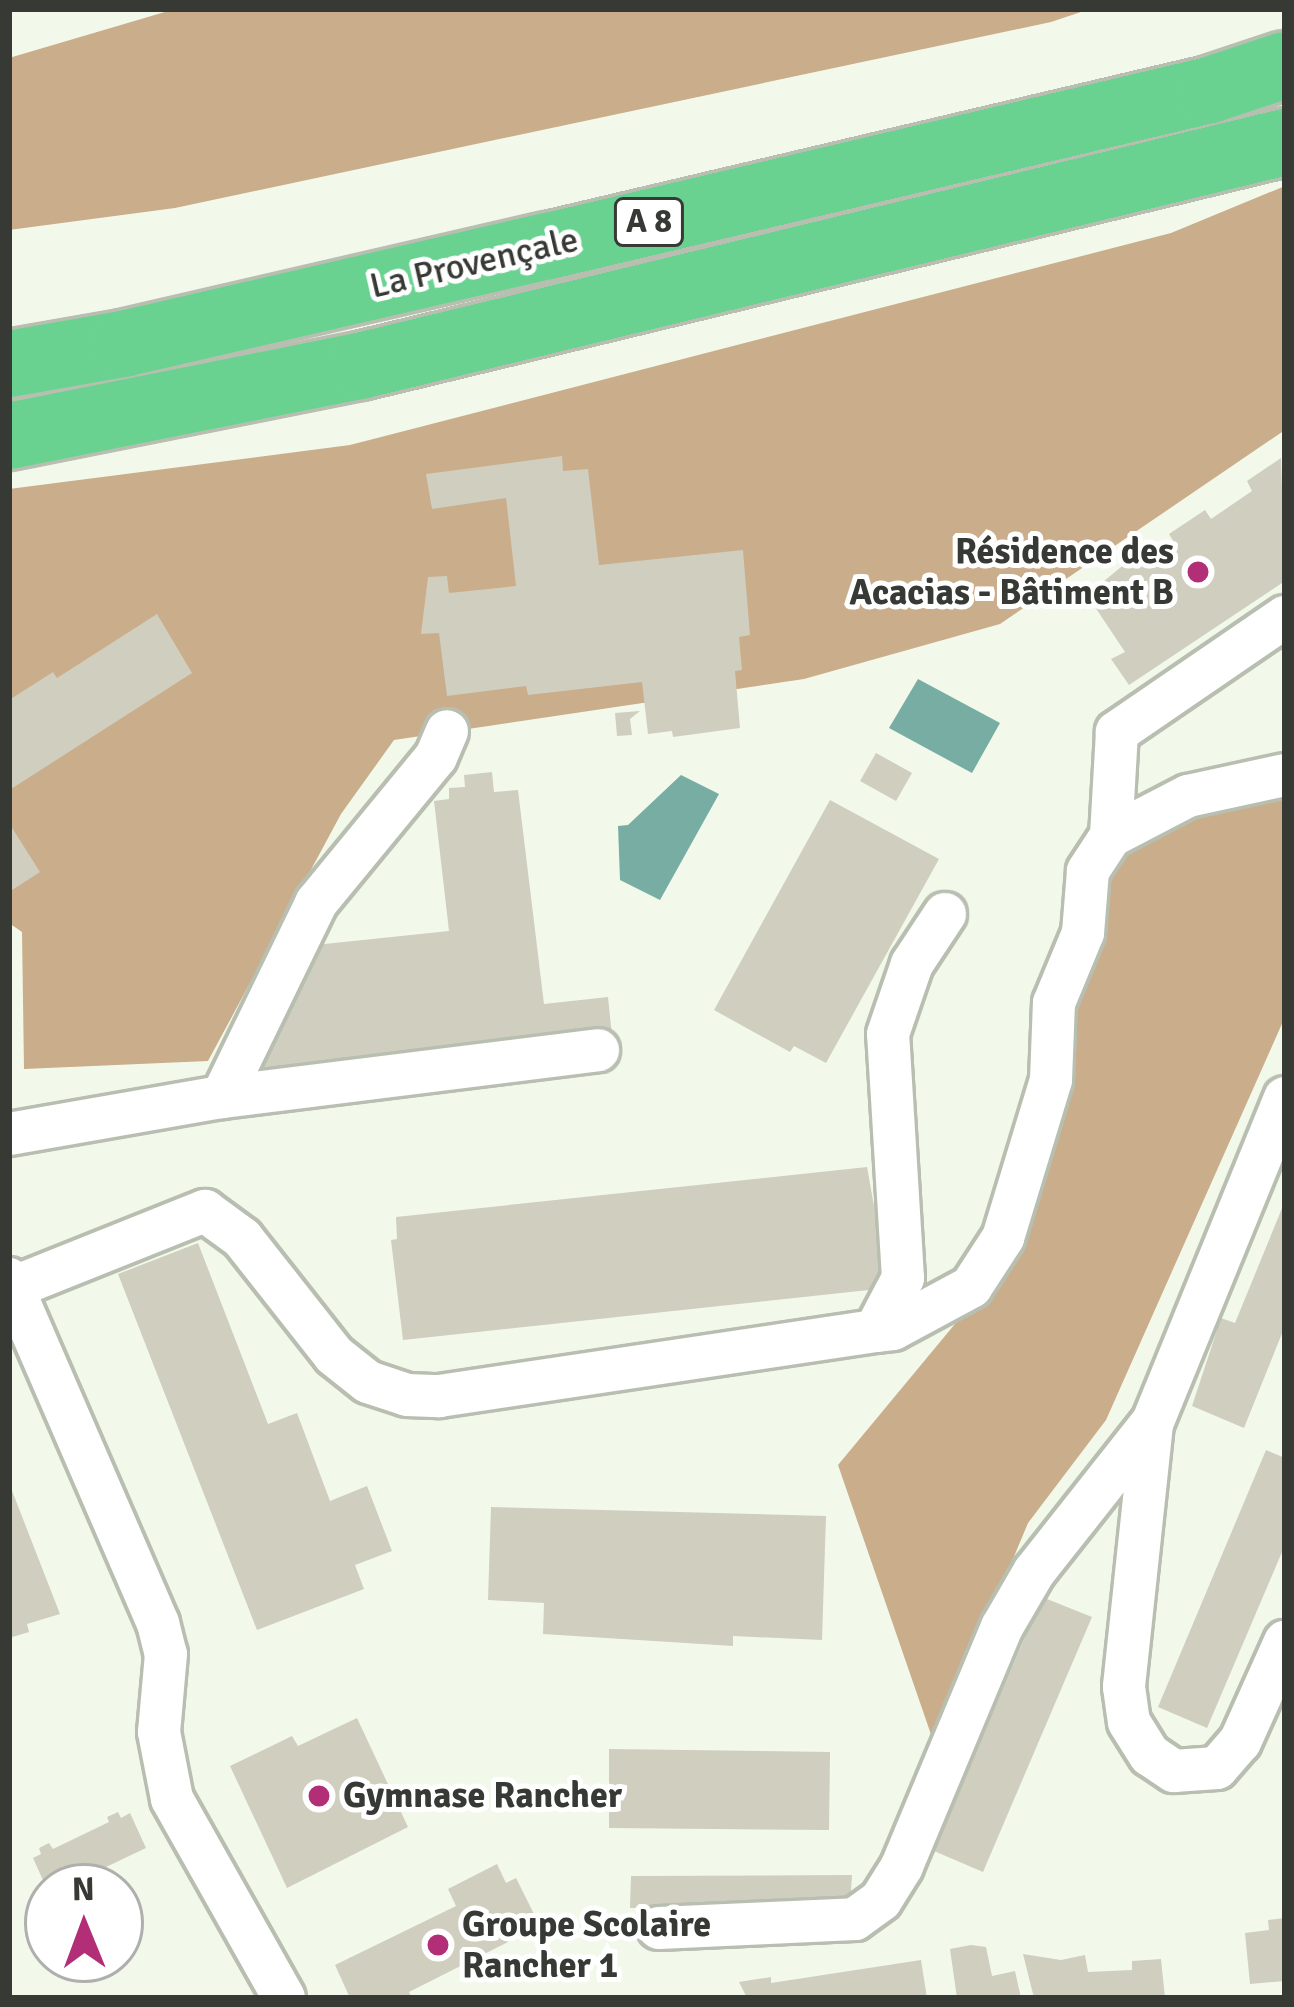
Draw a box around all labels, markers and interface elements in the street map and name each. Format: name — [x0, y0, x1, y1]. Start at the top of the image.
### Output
road number: A 8 — [613, 195, 685, 249]
street label: La Provençale — [366, 218, 582, 308]
place label: Résidence des Acacias - Bâtiment B — [849, 529, 1174, 614]
marker: Résidence des Acacias - Bâtiment B — [1185, 559, 1211, 585]
place label: Gymnase Rancher — [343, 1774, 622, 1818]
marker: Gymnase Rancher — [306, 1783, 332, 1809]
north arrow — [24, 1863, 144, 1983]
text: N — [72, 1869, 95, 1910]
place label: Groupe Scolaire Rancher 1 — [462, 1902, 711, 1987]
marker: Groupe Scolaire Rancher 1 — [425, 1932, 451, 1958]

